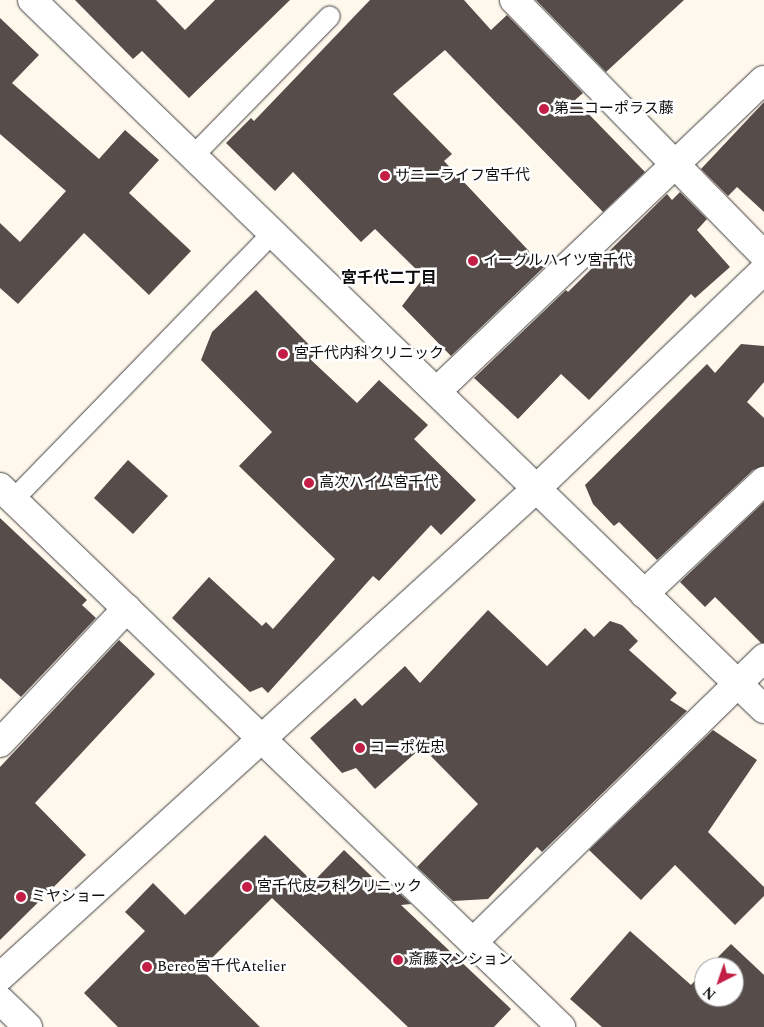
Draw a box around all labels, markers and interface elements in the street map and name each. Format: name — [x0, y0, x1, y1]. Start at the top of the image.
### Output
place label: 第二コーポラス藤 — [554, 100, 674, 118]
marker: 第二コーポラス藤 — [538, 103, 550, 115]
place label: サニーライフ宮千代 — [395, 167, 530, 185]
marker: サニーライフ宮千代 — [379, 170, 391, 182]
place label: イーグルハイツ宮千代 — [483, 252, 633, 270]
marker: イーグルハイツ宮千代 — [467, 255, 479, 267]
district label: 宮千代二丁目 — [341, 268, 437, 288]
place label: 宮千代内科クリニック — [294, 345, 444, 363]
marker: 宮千代内科クリニック — [276, 347, 290, 361]
place label: 高次ハイム宮千代 — [319, 474, 439, 492]
marker: 高次ハイム宮千代 — [303, 477, 315, 489]
place label: コーポ佐忠 — [370, 739, 445, 757]
marker: コーポ佐忠 — [354, 742, 366, 754]
place label: 宮千代皮フ科クリニック — [257, 878, 422, 896]
marker: 宮千代皮フ科クリニック — [241, 881, 253, 893]
place label: ミヤショー — [31, 888, 106, 906]
marker: ミヤショー — [15, 891, 27, 903]
place label: 斎藤マンション — [408, 951, 513, 969]
marker: 斎藤マンション — [392, 954, 404, 966]
north arrow — [694, 957, 744, 1007]
place label: Bereo宮千代Atelier — [157, 958, 286, 976]
marker: Bereo宮千代Atelier — [141, 961, 153, 973]
text: N — [698, 981, 721, 1005]

